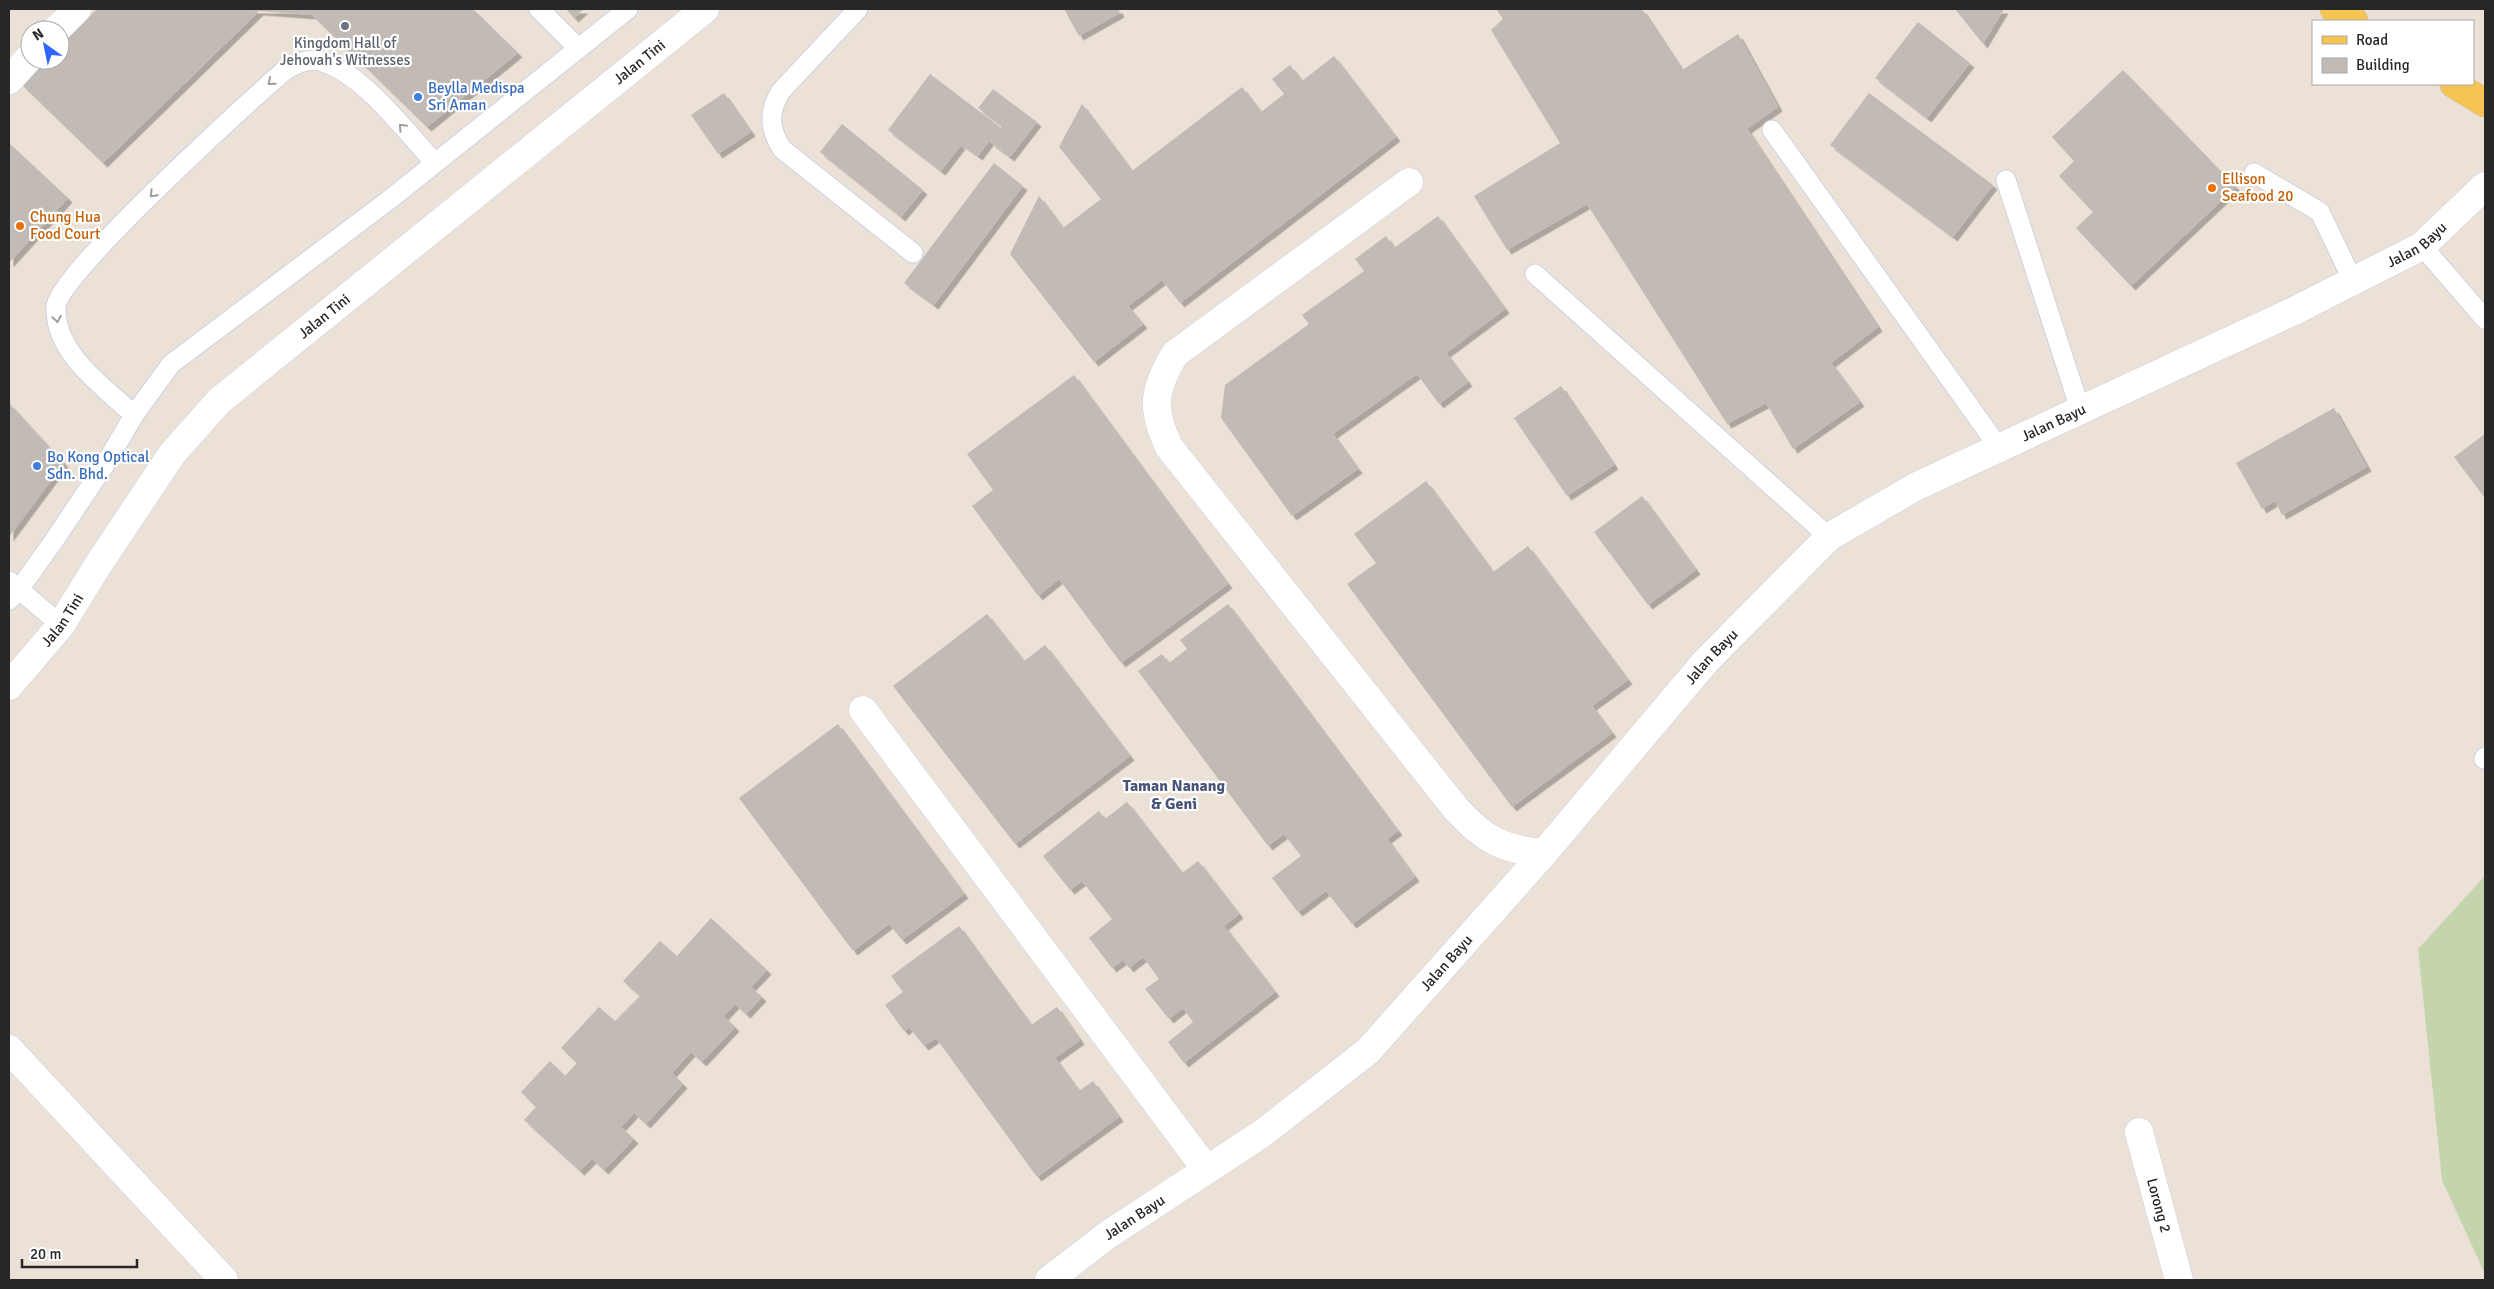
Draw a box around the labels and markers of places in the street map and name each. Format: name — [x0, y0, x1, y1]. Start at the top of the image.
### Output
marker: Kingdom Hall of Jehovah's Witnesses — [339, 20, 351, 32]
place label: Kingdom Hall of Jehovah's Witnesses — [280, 34, 411, 69]
place label: Beylla Medispa Sri Aman — [428, 79, 525, 114]
marker: Beylla Medispa Sri Aman — [412, 91, 424, 103]
place label: Ellison Seafood 20 — [2222, 170, 2293, 205]
marker: Ellison Seafood 20 — [2206, 182, 2218, 194]
place label: Chung Hua Food Court — [30, 208, 101, 243]
marker: Chung Hua Food Court — [14, 220, 26, 232]
place label: Bo Kong Optical Sdn. Bhd. — [47, 448, 149, 483]
marker: Bo Kong Optical Sdn. Bhd. — [31, 460, 43, 472]

